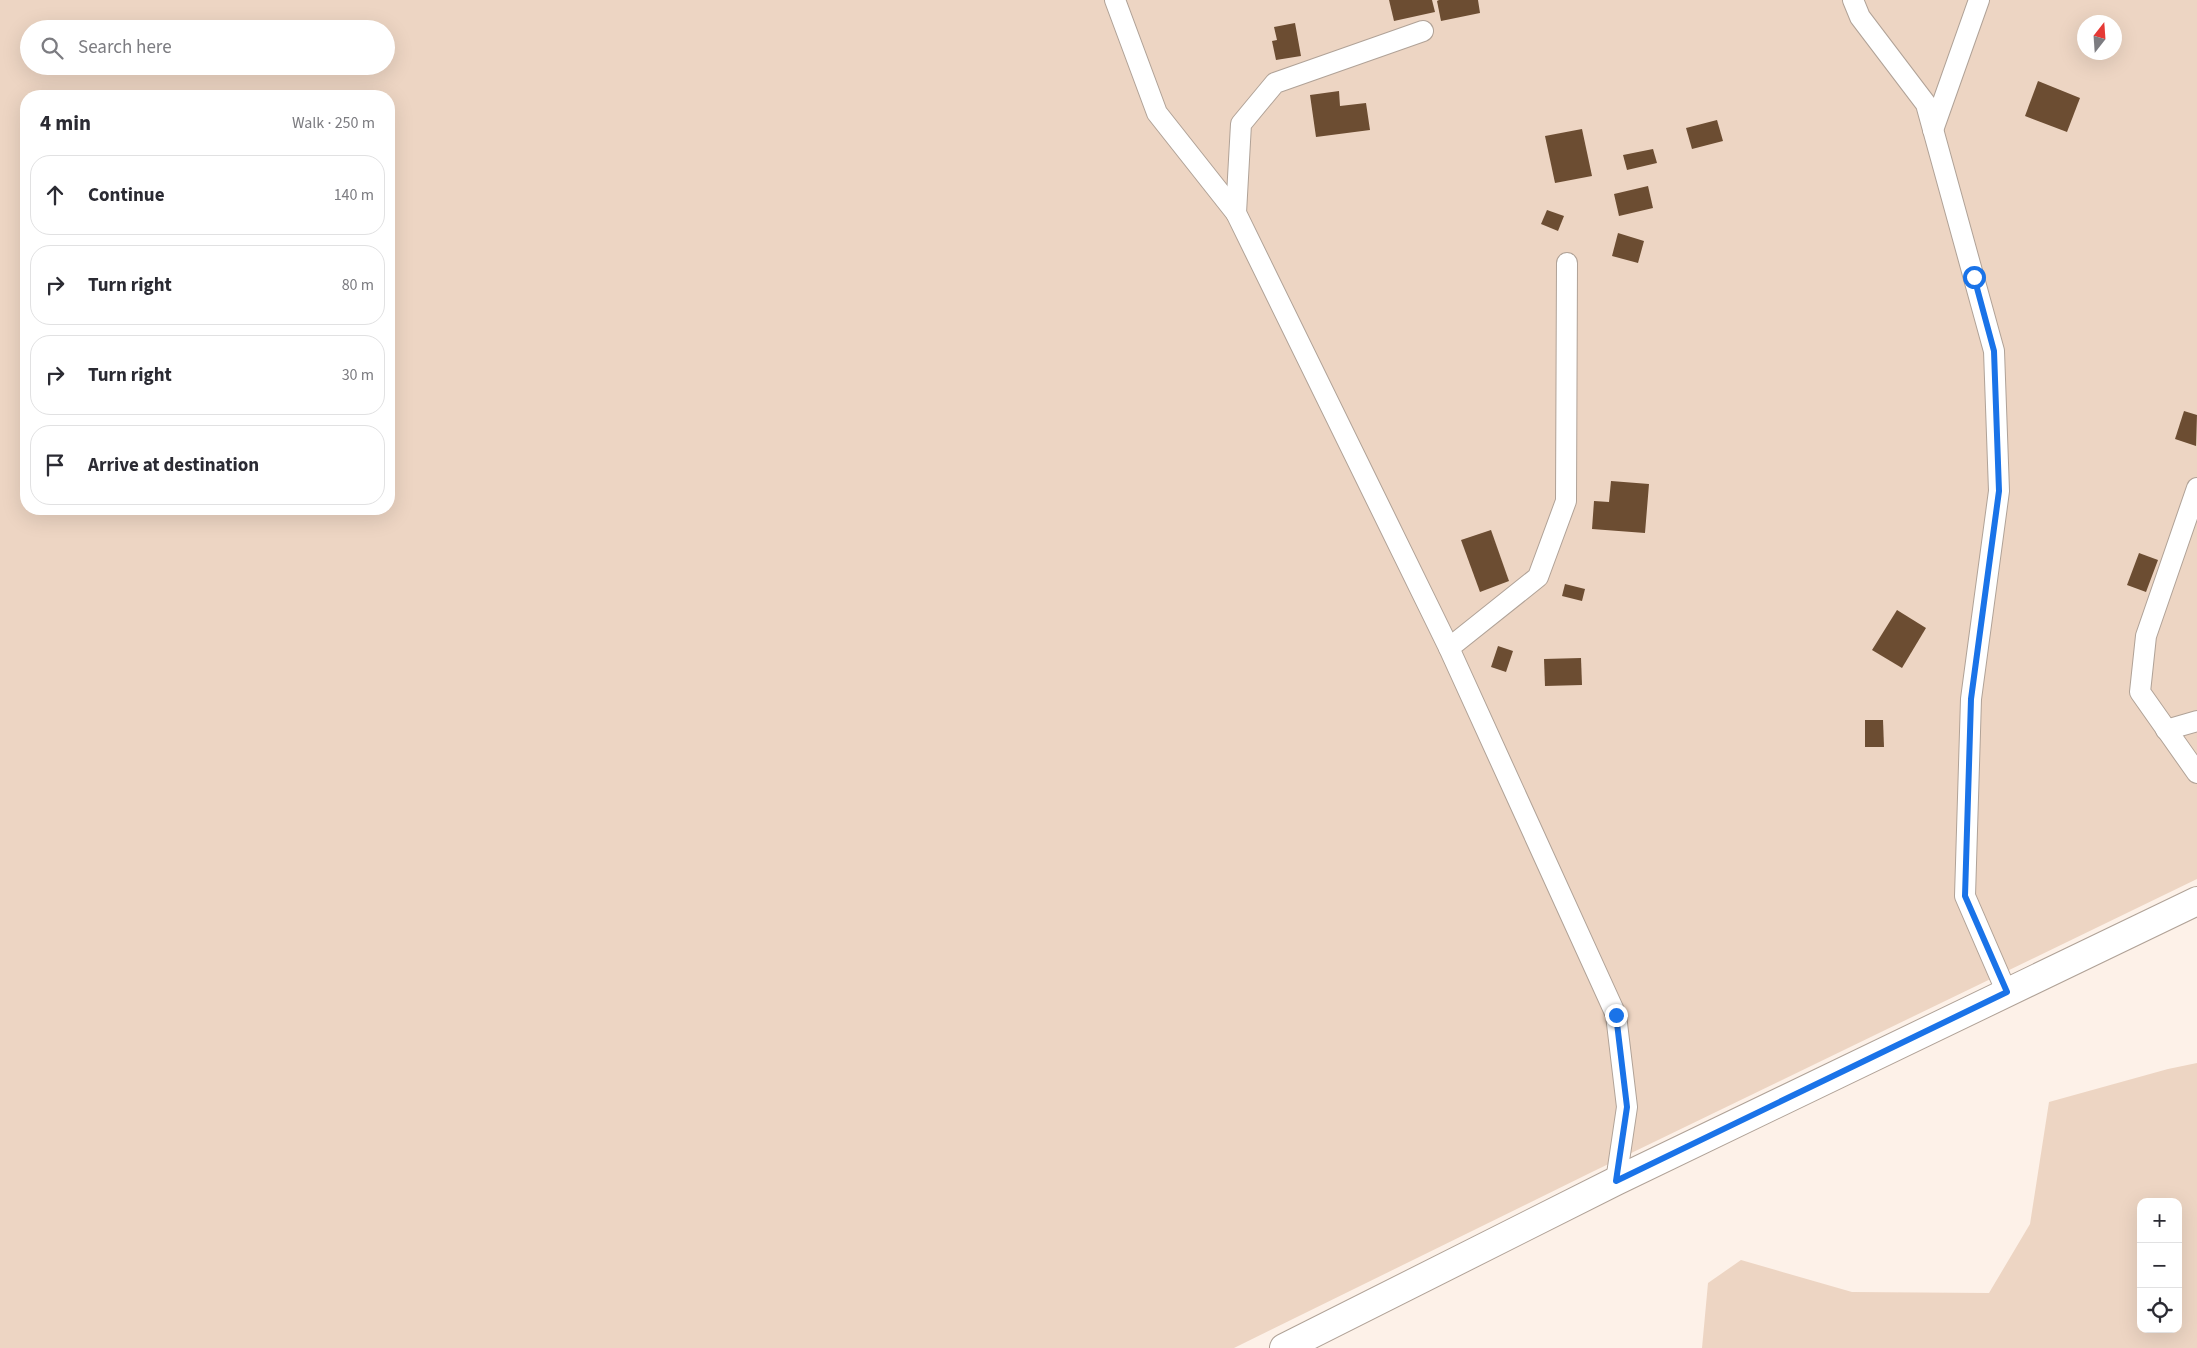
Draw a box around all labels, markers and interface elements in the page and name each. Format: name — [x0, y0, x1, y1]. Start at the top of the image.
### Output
north arrow — [2077, 15, 2122, 60]
search box — [20, 20, 395, 75]
icon: search — [38, 34, 66, 62]
text: Search here — [78, 34, 172, 61]
text: 4 min — [40, 108, 91, 138]
text: Walk · 250 m — [292, 112, 375, 134]
icon: ahead — [41, 181, 69, 209]
text: Continue — [88, 182, 165, 209]
text: 140 m — [334, 184, 374, 206]
route start — [1963, 266, 1986, 289]
icon: right — [41, 271, 69, 299]
text: Turn right — [88, 272, 172, 299]
text: 80 m — [342, 274, 374, 296]
icon: right — [41, 361, 69, 389]
text: Turn right — [88, 362, 172, 389]
text: 30 m — [342, 364, 374, 386]
icon: arrive — [41, 451, 69, 479]
text: Arrive at destination — [88, 452, 259, 479]
route end — [1605, 1004, 1628, 1027]
map controls — [2137, 1198, 2182, 1333]
button: + — [2137, 1198, 2182, 1243]
button: − — [2137, 1243, 2182, 1288]
button: locate — [2137, 1288, 2182, 1333]

